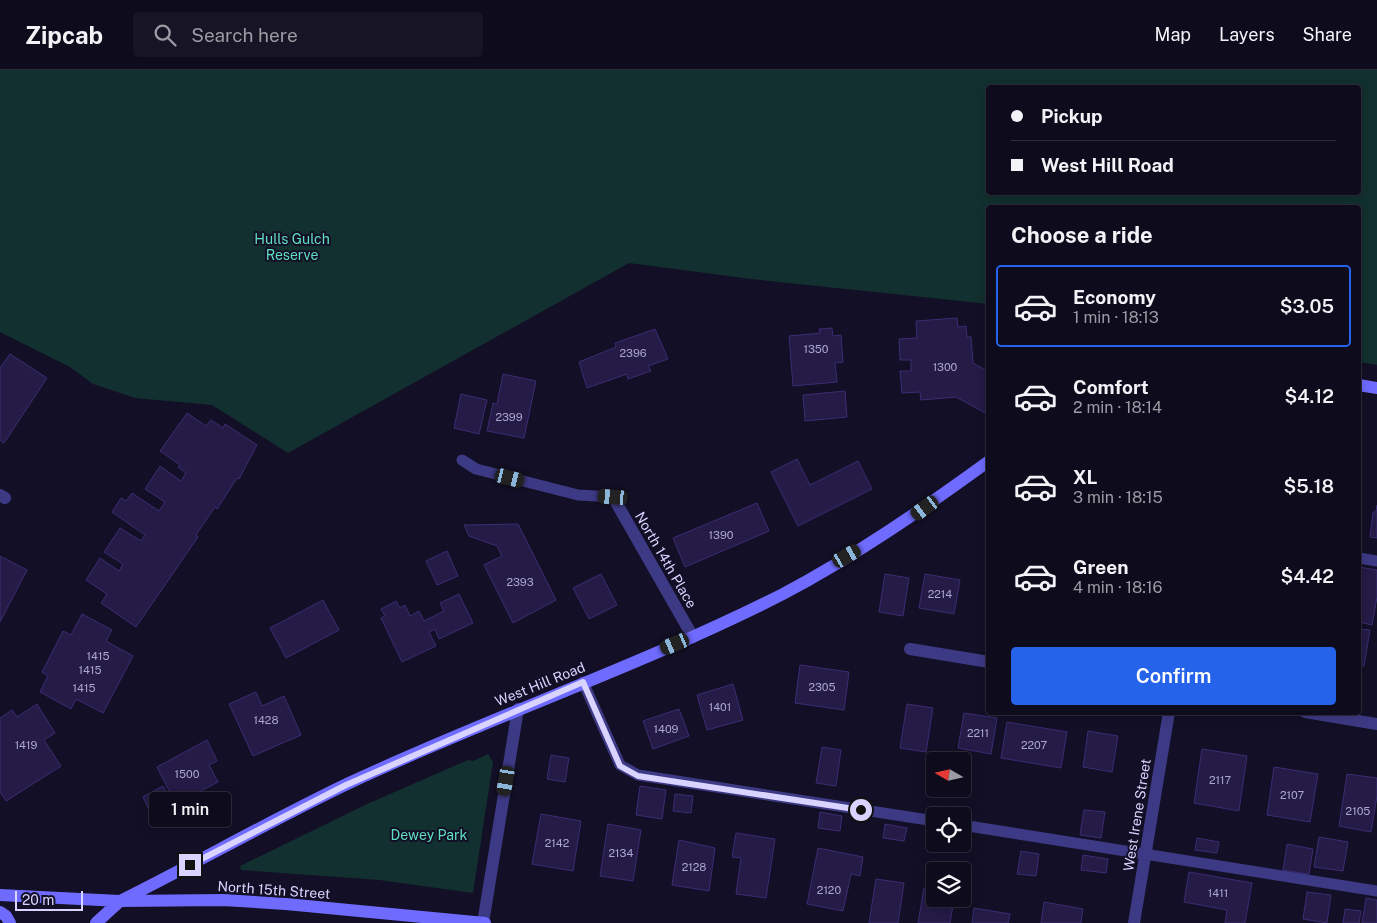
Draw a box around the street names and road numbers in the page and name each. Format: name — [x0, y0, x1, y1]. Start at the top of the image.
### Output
street label: North 14th Place — [632, 509, 700, 611]
street label: West Hill Road — [493, 659, 587, 709]
street label: West Irene Street — [1120, 758, 1154, 872]
street label: North 15th Street — [217, 878, 331, 902]

